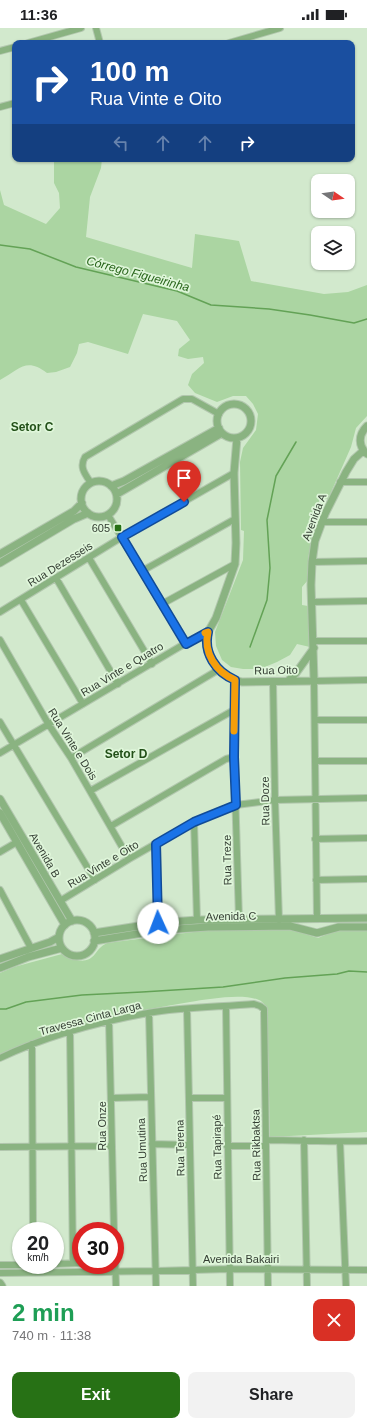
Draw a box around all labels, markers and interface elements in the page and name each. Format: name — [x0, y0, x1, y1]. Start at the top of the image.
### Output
text: 11:36 — [20, 6, 58, 23]
icon: right — [24, 56, 76, 108]
text: 100 m — [90, 56, 169, 87]
text: Rua Vinte e Oito — [90, 89, 222, 109]
icon: left — [110, 132, 132, 154]
icon: ahead — [152, 132, 174, 154]
icon: ahead — [194, 132, 216, 154]
icon: right — [236, 132, 258, 154]
north arrow — [311, 174, 355, 218]
map controls — [311, 174, 355, 270]
button: layers — [311, 226, 355, 270]
water label: Córrego Figueirinha — [85, 254, 191, 295]
district label: Setor C — [11, 420, 54, 434]
pin — [167, 461, 201, 502]
icon: arrive — [173, 467, 195, 489]
street label: Avenida A — [300, 491, 329, 542]
place label: 605 — [92, 522, 110, 534]
marker: 605 — [113, 523, 123, 533]
street label: Rua Dezesseis — [25, 539, 95, 589]
street label: Rua Vinte e Quatro — [79, 640, 165, 698]
street label: Rua Oito — [254, 664, 298, 676]
street label: Rua Vinte e Dois — [46, 706, 100, 783]
district label: Setor D — [105, 747, 148, 761]
street label: Rua Doze — [259, 776, 271, 826]
street label: Avenida B — [27, 830, 63, 880]
street label: Rua Treze — [221, 835, 233, 885]
street label: Rua Vinte e Oito — [65, 838, 141, 890]
position arrow — [137, 902, 179, 944]
street label: Avenida C — [206, 910, 256, 922]
street label: Travessa Cinta Larga — [38, 998, 143, 1037]
street label: Rua Onze — [96, 1101, 108, 1151]
street label: Rua Rikbaktsa — [249, 1108, 263, 1181]
street label: Rua Tapirapé — [210, 1114, 224, 1180]
street label: Rua Umutina — [135, 1117, 149, 1182]
street label: Rua Terena — [173, 1119, 186, 1176]
speed limit sign: 30 — [72, 1222, 124, 1274]
text: 20 — [27, 1232, 49, 1254]
text: km/h — [27, 1252, 49, 1263]
street label: Avenida Bakairi — [203, 1253, 279, 1265]
text: 2 min — [12, 1299, 75, 1326]
button: close — [313, 1299, 355, 1341]
text: 740 m · 11:38 — [12, 1328, 91, 1343]
button: Exit — [12, 1372, 180, 1418]
button: Share — [188, 1372, 355, 1418]

